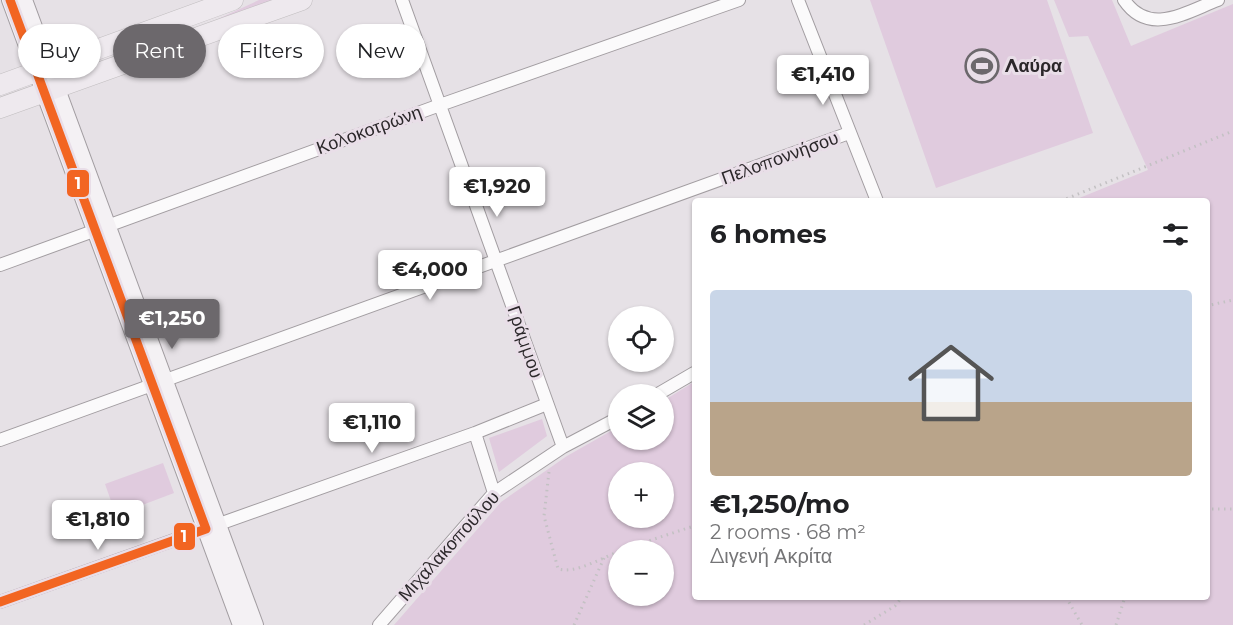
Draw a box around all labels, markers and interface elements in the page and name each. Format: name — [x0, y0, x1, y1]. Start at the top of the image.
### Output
chip: Buy — [18, 24, 101, 78]
chip: Rent — [113, 24, 206, 78]
chip: Filters — [218, 24, 324, 78]
chip: New — [336, 24, 426, 78]
sports icon: Λαύρα — [964, 48, 1000, 84]
pin: €1,410 — [774, 55, 872, 106]
place label: Λαύρα — [1004, 55, 1062, 77]
text: €1,410 — [791, 62, 855, 86]
street label: Κολοκοτρώνη — [313, 101, 425, 159]
street label: Πελοποννήσου — [719, 127, 841, 189]
pin: €1,920 — [448, 167, 546, 218]
line badge: 1 — [66, 169, 90, 198]
text: 1 — [75, 174, 81, 193]
text: €1,920 — [463, 174, 531, 198]
text: 6 homes — [710, 218, 827, 250]
icon: filters — [1159, 218, 1192, 251]
pin: €4,000 — [381, 250, 479, 301]
text: €4,000 — [392, 257, 468, 281]
pin: €1,250 — [123, 299, 221, 350]
street label: Γράμμου — [502, 303, 548, 381]
text: €1,250 — [139, 306, 205, 330]
map controls — [608, 306, 674, 606]
button: locate — [608, 306, 674, 372]
icon: home — [897, 329, 1005, 437]
button: layers — [608, 384, 674, 450]
pin: €1,110 — [323, 403, 421, 454]
text: €1,110 — [343, 410, 401, 434]
button: + — [608, 462, 674, 528]
street label: Μιχαλακοπούλου — [394, 486, 504, 606]
text: €1,250/mo — [710, 488, 850, 520]
pin: €1,810 — [49, 500, 147, 551]
text: €1,810 — [66, 507, 130, 531]
text: 2 rooms · 68 m² — [710, 520, 866, 544]
line badge: 1 — [173, 522, 196, 551]
text: 1 — [181, 527, 187, 546]
button: − — [608, 540, 674, 606]
text: Διγενή Ακρίτα — [710, 544, 832, 568]

